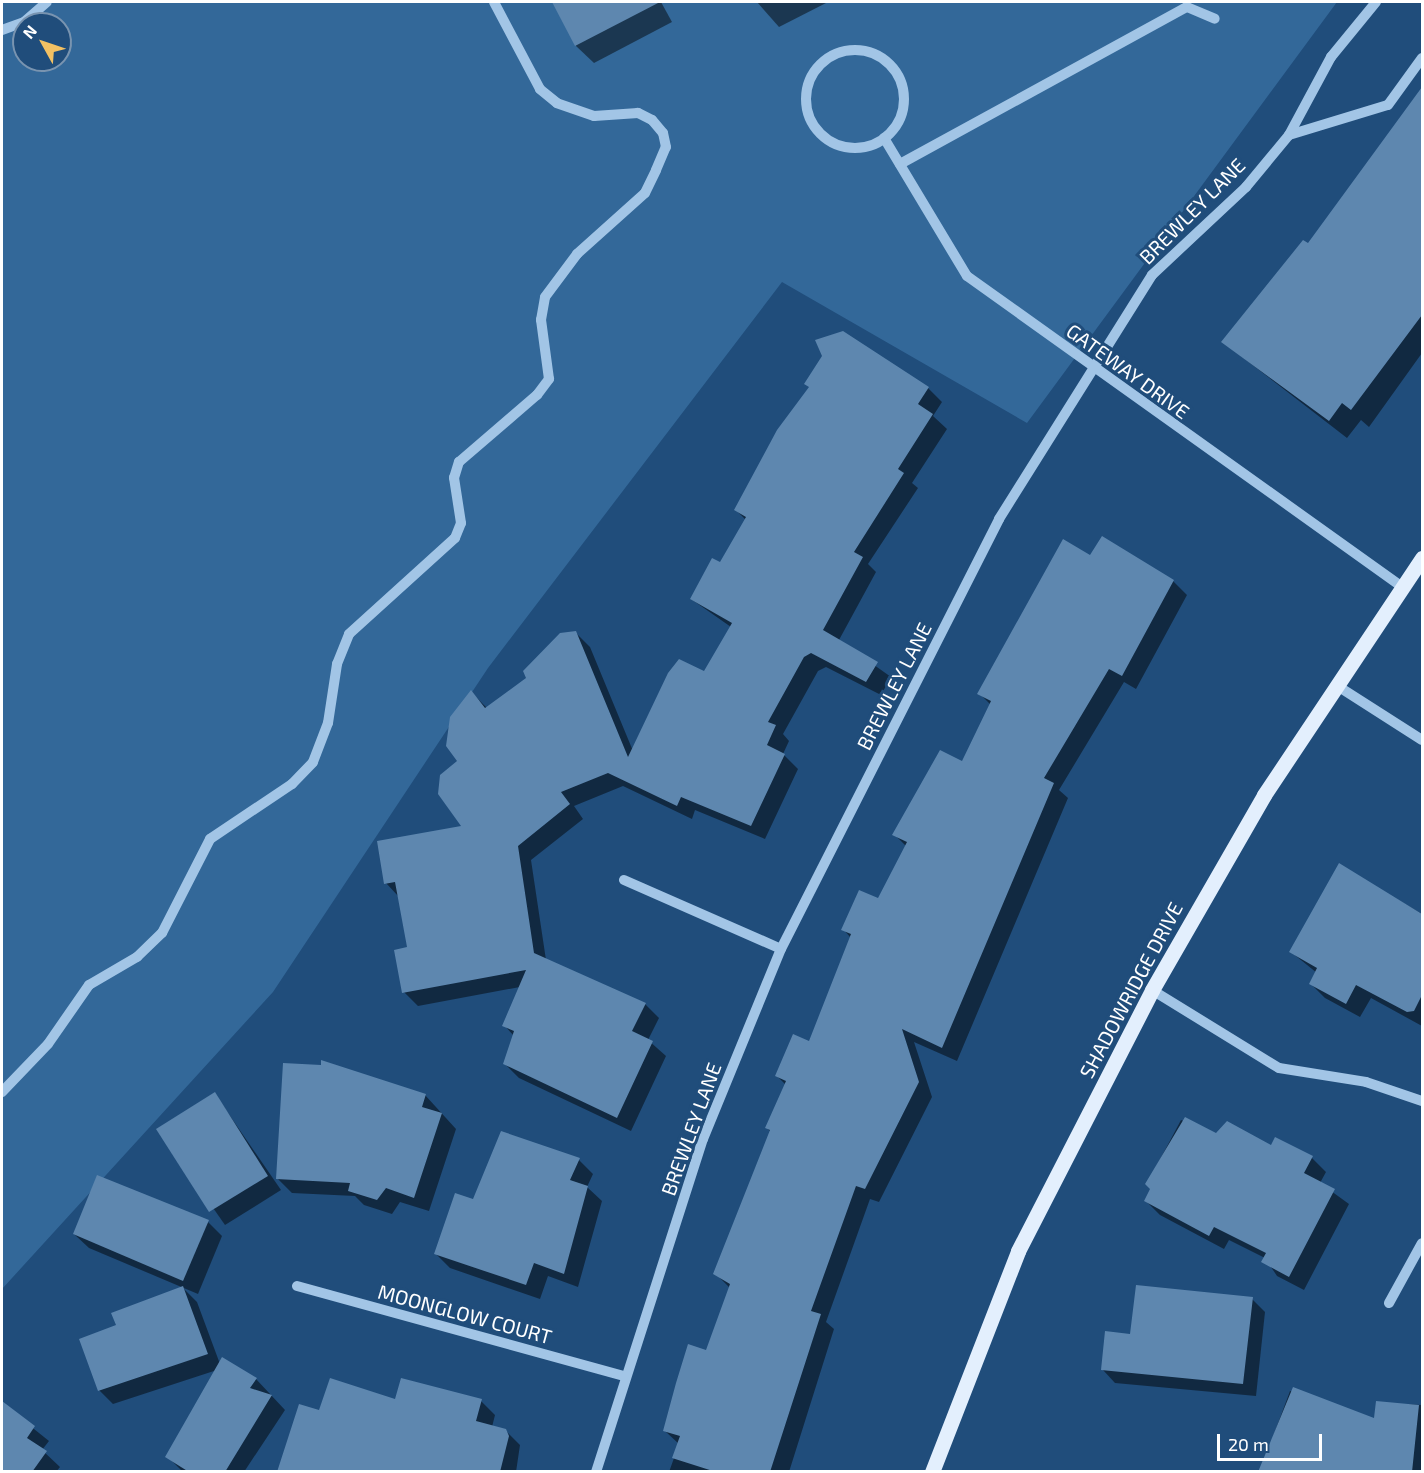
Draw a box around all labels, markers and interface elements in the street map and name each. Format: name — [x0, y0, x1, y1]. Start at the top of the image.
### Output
north arrow — [12, 12, 72, 72]
text: N — [18, 21, 40, 42]
street label: BREWLEY LANE — [1134, 153, 1250, 269]
street label: GATEWAY DRIVE — [1062, 318, 1194, 424]
street label: BREWLEY LANE — [851, 618, 937, 754]
street label: SHADOWRIDGE DRIVE — [1074, 898, 1188, 1082]
street label: BREWLEY LANE — [656, 1059, 726, 1199]
street label: MOONGLOW COURT — [375, 1279, 555, 1349]
scale bar — [1220, 1422, 1325, 1460]
text: 20 m — [1228, 1433, 1269, 1455]

